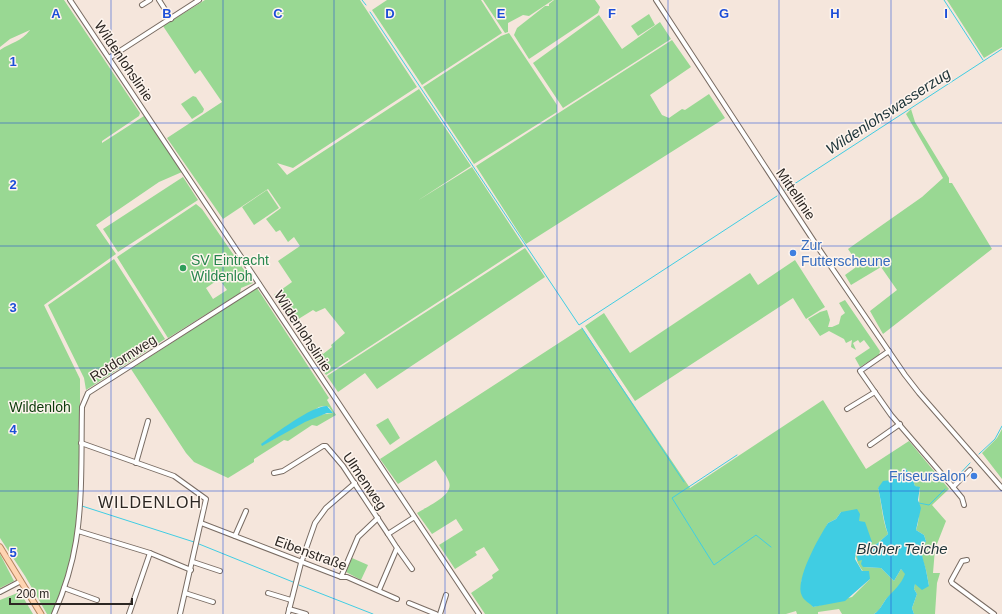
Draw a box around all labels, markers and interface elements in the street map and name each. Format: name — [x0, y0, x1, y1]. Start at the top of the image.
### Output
text: A — [51, 6, 61, 21]
text: B — [162, 6, 172, 21]
text: C — [273, 6, 283, 21]
text: D — [385, 6, 395, 21]
text: E — [497, 6, 506, 21]
text: F — [608, 6, 616, 21]
text: G — [719, 6, 729, 21]
text: H — [830, 6, 840, 21]
text: I — [944, 6, 948, 21]
street label: Wildenlohslinie — [91, 18, 157, 104]
text: 1 — [9, 54, 17, 69]
water label: Wildenlohswasserzug — [823, 64, 954, 158]
street label: Mittellinie — [773, 165, 819, 223]
text: 2 — [9, 177, 17, 192]
place label: Zur Futterscheune — [801, 237, 891, 269]
marker: Zur Futterscheune — [788, 248, 798, 258]
place label: SV Eintracht Wildenloh — [191, 252, 269, 284]
marker: SV Eintracht Wildenloh — [178, 263, 188, 273]
street label: Wildenlohslinie — [271, 287, 335, 375]
text: 3 — [9, 300, 17, 315]
street label: Rotdornweg — [87, 331, 159, 385]
park label: Wildenloh — [9, 399, 71, 415]
text: 4 — [9, 422, 17, 437]
street label: Ulmenweg — [340, 449, 390, 513]
place label: Friseursalon — [889, 468, 966, 484]
marker: Friseursalon — [969, 471, 979, 481]
district label: WILDENLOH — [98, 494, 202, 511]
street label: Eibenstraße — [273, 533, 349, 573]
water label: Bloher Teiche — [856, 540, 948, 557]
text: 5 — [9, 545, 17, 560]
scale bar — [10, 580, 132, 606]
text: 200 m — [16, 587, 49, 601]

